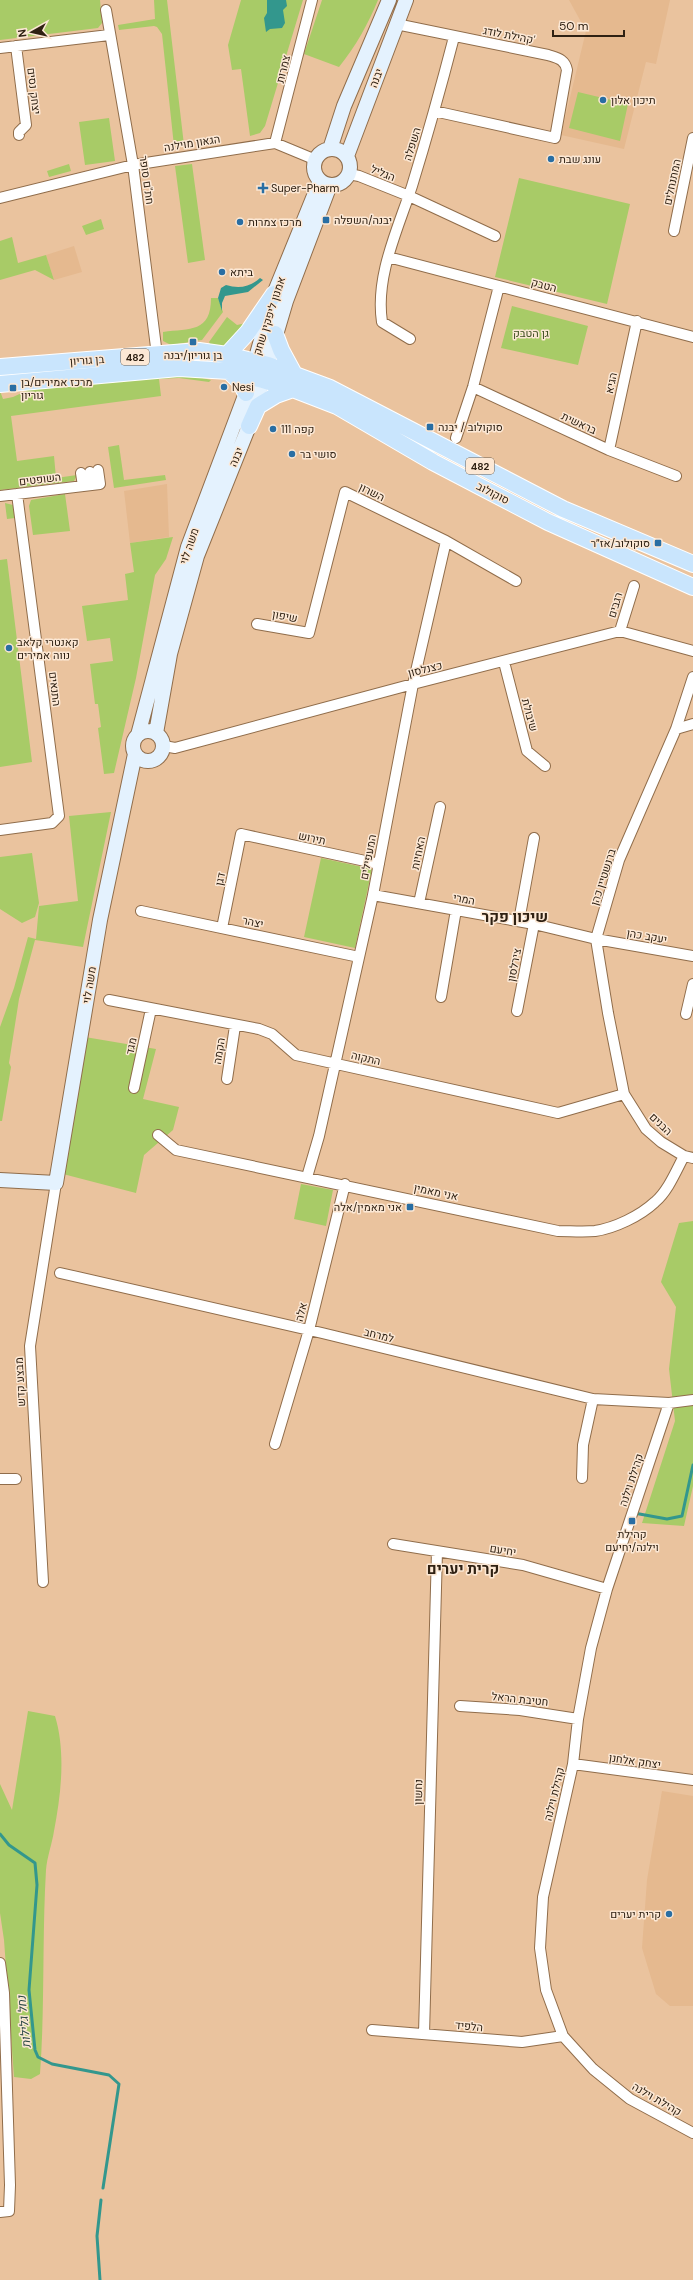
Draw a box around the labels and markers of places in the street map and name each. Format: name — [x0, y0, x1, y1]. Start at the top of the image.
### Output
place label: תיכון אלון — [611, 93, 656, 107]
marker: תיכון אלון — [598, 95, 608, 105]
place label: עונג שבת — [559, 152, 601, 166]
marker: עונג שבת — [546, 154, 556, 164]
place label: Super-Pharm — [271, 181, 340, 195]
marker: Super-Pharm — [258, 183, 268, 193]
place label: יבנה/השפלה — [334, 213, 392, 227]
place label: מרכז צמרות — [248, 215, 302, 229]
marker: יבנה/השפלה — [321, 215, 331, 225]
marker: מרכז צמרות — [235, 217, 245, 227]
place label: ביתא — [230, 265, 253, 279]
marker: ביתא — [217, 267, 227, 277]
marker: בן גוריון/יבנה — [188, 337, 198, 347]
place label: בן גוריון/יבנה — [164, 348, 222, 362]
place label: מרכז אמירים/בן גוריון — [21, 375, 92, 402]
place label: Nesi — [232, 380, 254, 394]
marker: Nesi — [219, 382, 229, 392]
marker: מרכז אמירים/בן גוריון — [8, 383, 18, 393]
place label: סוקולוב / יבנה — [438, 420, 503, 434]
place label: קפה 111 — [281, 422, 314, 436]
marker: סוקולוב / יבנה — [425, 422, 435, 432]
marker: קפה 111 — [268, 424, 278, 434]
place label: סושי בר — [300, 447, 336, 461]
marker: סושי בר — [287, 449, 297, 459]
place label: סוקולוב/אז״ר — [591, 536, 650, 550]
marker: סוקולוב/אז״ר — [653, 538, 663, 548]
place label: קאנטרי קלאב נווה אמירים — [17, 635, 79, 662]
marker: קאנטרי קלאב נווה אמירים — [4, 643, 14, 653]
place label: אני מאמין/אלה — [334, 1200, 402, 1214]
marker: אני מאמין/אלה — [405, 1202, 415, 1212]
marker: קהילת וילנה/יחיעם — [627, 1516, 637, 1526]
place label: קהילת וילנה/יחיעם — [605, 1527, 659, 1554]
place label: קרית יערים — [610, 1907, 661, 1921]
marker: קרית יערים — [664, 1909, 674, 1919]

